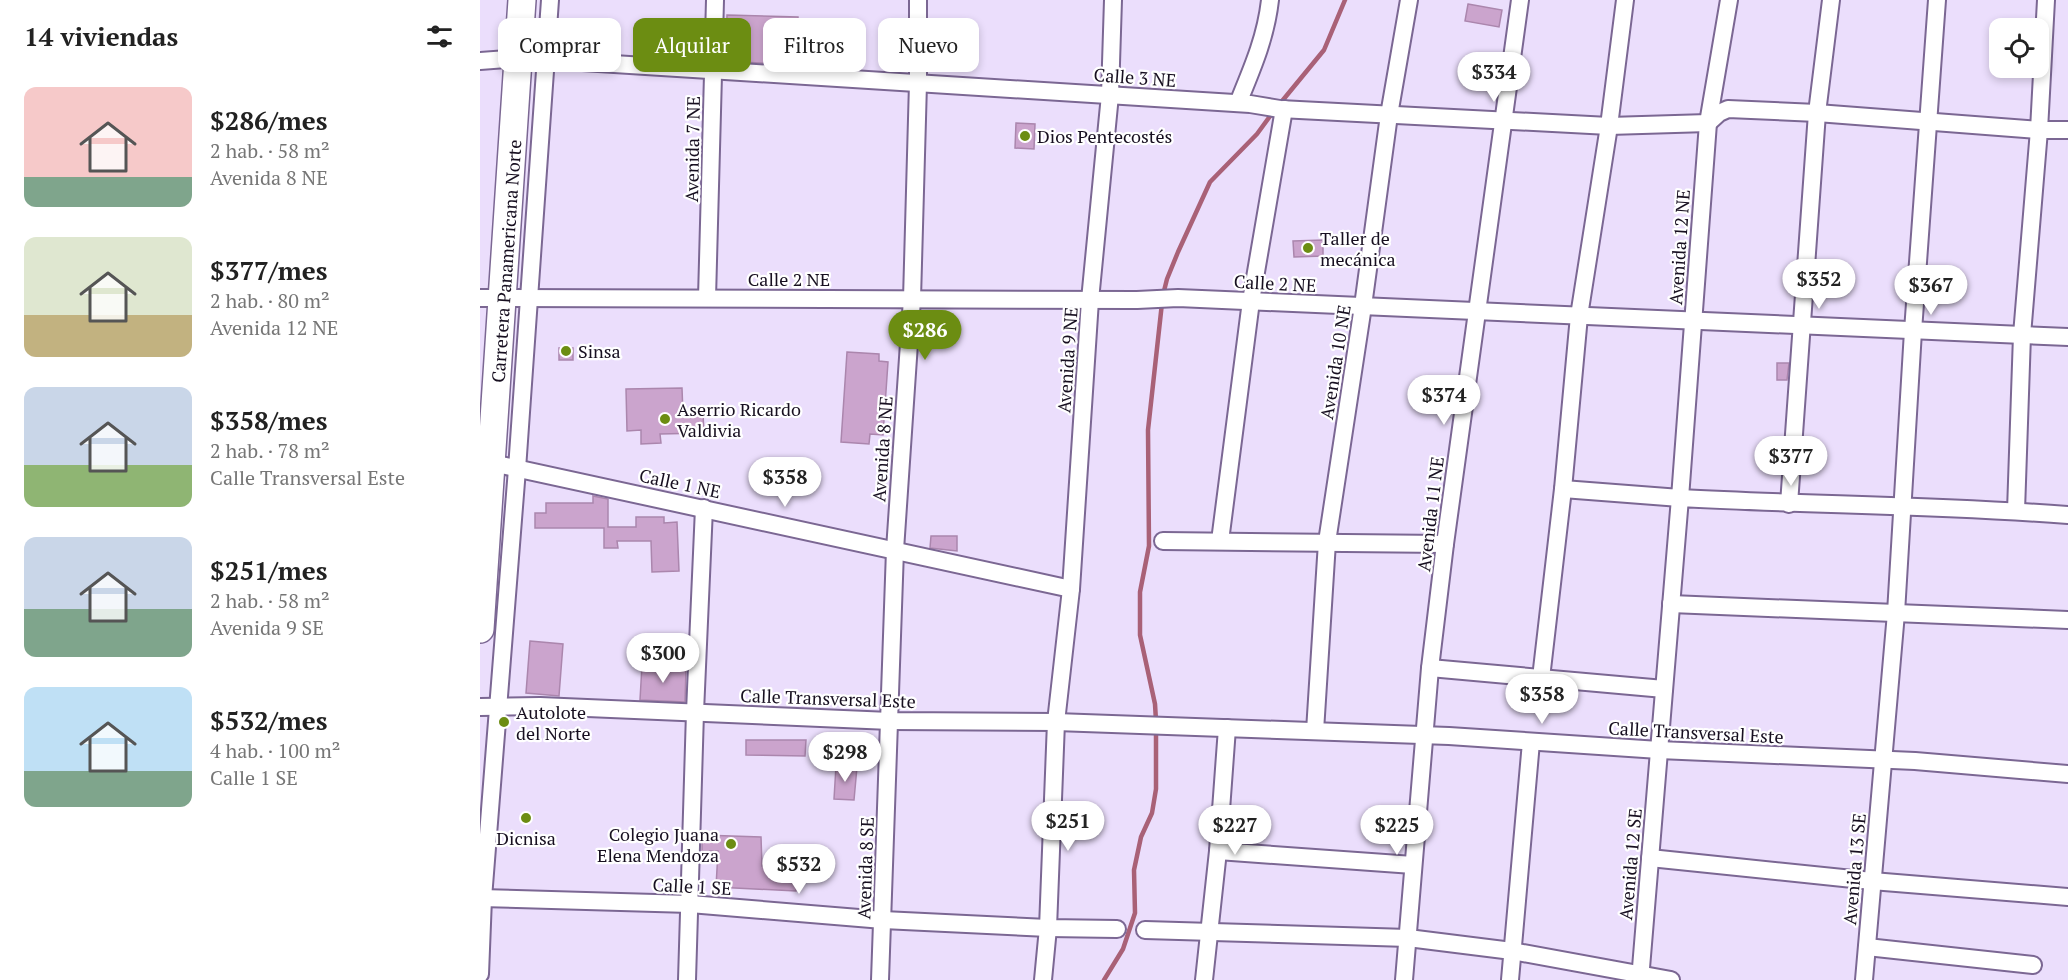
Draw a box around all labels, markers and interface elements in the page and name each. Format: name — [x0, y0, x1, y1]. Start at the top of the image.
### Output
chip: Comprar — [498, 18, 621, 72]
chip: Alquilar — [633, 18, 751, 72]
chip: Filtros — [763, 18, 866, 72]
chip: Nuevo — [878, 18, 979, 72]
map controls — [1989, 18, 2049, 78]
button: locate — [1989, 18, 2049, 78]
text: 14 viviendas — [24, 19, 178, 53]
icon: filters — [423, 20, 456, 53]
pin: $334 — [1458, 52, 1530, 103]
text: $334 — [1471, 58, 1517, 85]
street label: Calle 3 NE — [1093, 62, 1177, 92]
street label: Avenida 7 NE — [679, 96, 705, 202]
text: $286/mes — [210, 103, 327, 137]
icon: home — [72, 111, 144, 183]
place label: Dios Pentecostés — [1037, 124, 1172, 148]
marker: Dios Pentecostés — [1018, 129, 1032, 143]
text: 2 hab. · 58 m² — [210, 137, 330, 164]
street label: Carretera Panamericana Norte — [486, 139, 526, 383]
text: Avenida 8 NE — [210, 164, 328, 191]
street label: Avenida 12 NE — [1663, 188, 1695, 306]
place label: Taller de mecánica — [1320, 226, 1396, 271]
marker: Taller de mecánica — [1301, 241, 1315, 255]
text: $377/mes — [210, 253, 327, 287]
pin: $352 — [1783, 259, 1855, 310]
icon: home — [72, 261, 144, 333]
text: $352 — [1796, 265, 1842, 292]
pin: $367 — [1895, 265, 1967, 316]
street label: Calle 2 NE — [748, 267, 830, 291]
street label: Calle 2 NE — [1233, 269, 1317, 297]
text: $367 — [1908, 271, 1954, 298]
text: 2 hab. · 80 m² — [210, 287, 330, 314]
street label: Avenida 10 NE — [1314, 303, 1356, 421]
street label: Avenida 9 NE — [1051, 306, 1083, 414]
pin: $286 — [889, 310, 961, 361]
text: Avenida 12 NE — [210, 314, 338, 341]
text: $286 — [902, 316, 948, 343]
place label: Sinsa — [578, 339, 621, 363]
marker: Sinsa — [559, 344, 573, 358]
pin: $374 — [1408, 375, 1480, 426]
text: $374 — [1421, 381, 1467, 408]
street label: Avenida 8 NE — [866, 395, 898, 503]
place label: Aserrio Ricardo Valdivia — [677, 397, 801, 442]
text: $358/mes — [210, 403, 327, 437]
icon: home — [72, 411, 144, 483]
marker: Aserrio Ricardo Valdivia — [658, 412, 672, 426]
pin: $377 — [1755, 436, 1827, 487]
text: 2 hab. · 78 m² — [210, 437, 330, 464]
text: $377 — [1768, 442, 1814, 469]
street label: Avenida 11 NE — [1411, 455, 1449, 573]
pin: $358 — [749, 457, 821, 508]
street label: Calle 1 NE — [637, 463, 723, 503]
text: $358 — [762, 463, 808, 490]
text: Calle Transversal Este — [210, 464, 405, 491]
text: $251/mes — [210, 553, 327, 587]
icon: home — [72, 561, 144, 633]
text: 2 hab. · 58 m² — [210, 587, 330, 614]
text: Avenida 9 SE — [210, 614, 324, 641]
pin: $300 — [627, 633, 699, 684]
text: $300 — [640, 639, 686, 666]
pin: $358 — [1506, 674, 1578, 725]
text: $358 — [1519, 680, 1565, 707]
street label: Calle Transversal Este — [740, 683, 916, 713]
place label: Autolote del Norte — [516, 700, 591, 745]
text: $532/mes — [210, 703, 327, 737]
icon: home — [72, 711, 144, 783]
marker: Autolote del Norte — [497, 715, 511, 729]
street label: Calle Transversal Este — [1608, 715, 1784, 749]
pin: $298 — [809, 732, 881, 783]
text: 4 hab. · 100 m² — [210, 737, 340, 764]
text: $298 — [822, 738, 868, 765]
text: Calle 1 SE — [210, 764, 298, 791]
pin: $251 — [1032, 801, 1104, 852]
pin: $227 — [1199, 805, 1271, 856]
pin: $225 — [1361, 805, 1433, 856]
text: $251 — [1045, 807, 1091, 834]
street label: Avenida 12 SE — [1613, 807, 1647, 921]
marker: Dicnisa — [519, 811, 533, 825]
text: $227 — [1212, 811, 1258, 838]
text: $225 — [1374, 811, 1420, 838]
street label: Avenida 13 SE — [1837, 812, 1871, 926]
street label: Avenida 8 SE — [851, 816, 879, 920]
place label: Colegio Juana Elena Mendoza — [597, 822, 719, 867]
place label: Dicnisa — [496, 826, 556, 850]
marker: Colegio Juana Elena Mendoza — [724, 837, 738, 851]
pin: $532 — [763, 844, 835, 895]
text: $532 — [776, 850, 822, 877]
street label: Calle 1 SE — [652, 872, 732, 900]

